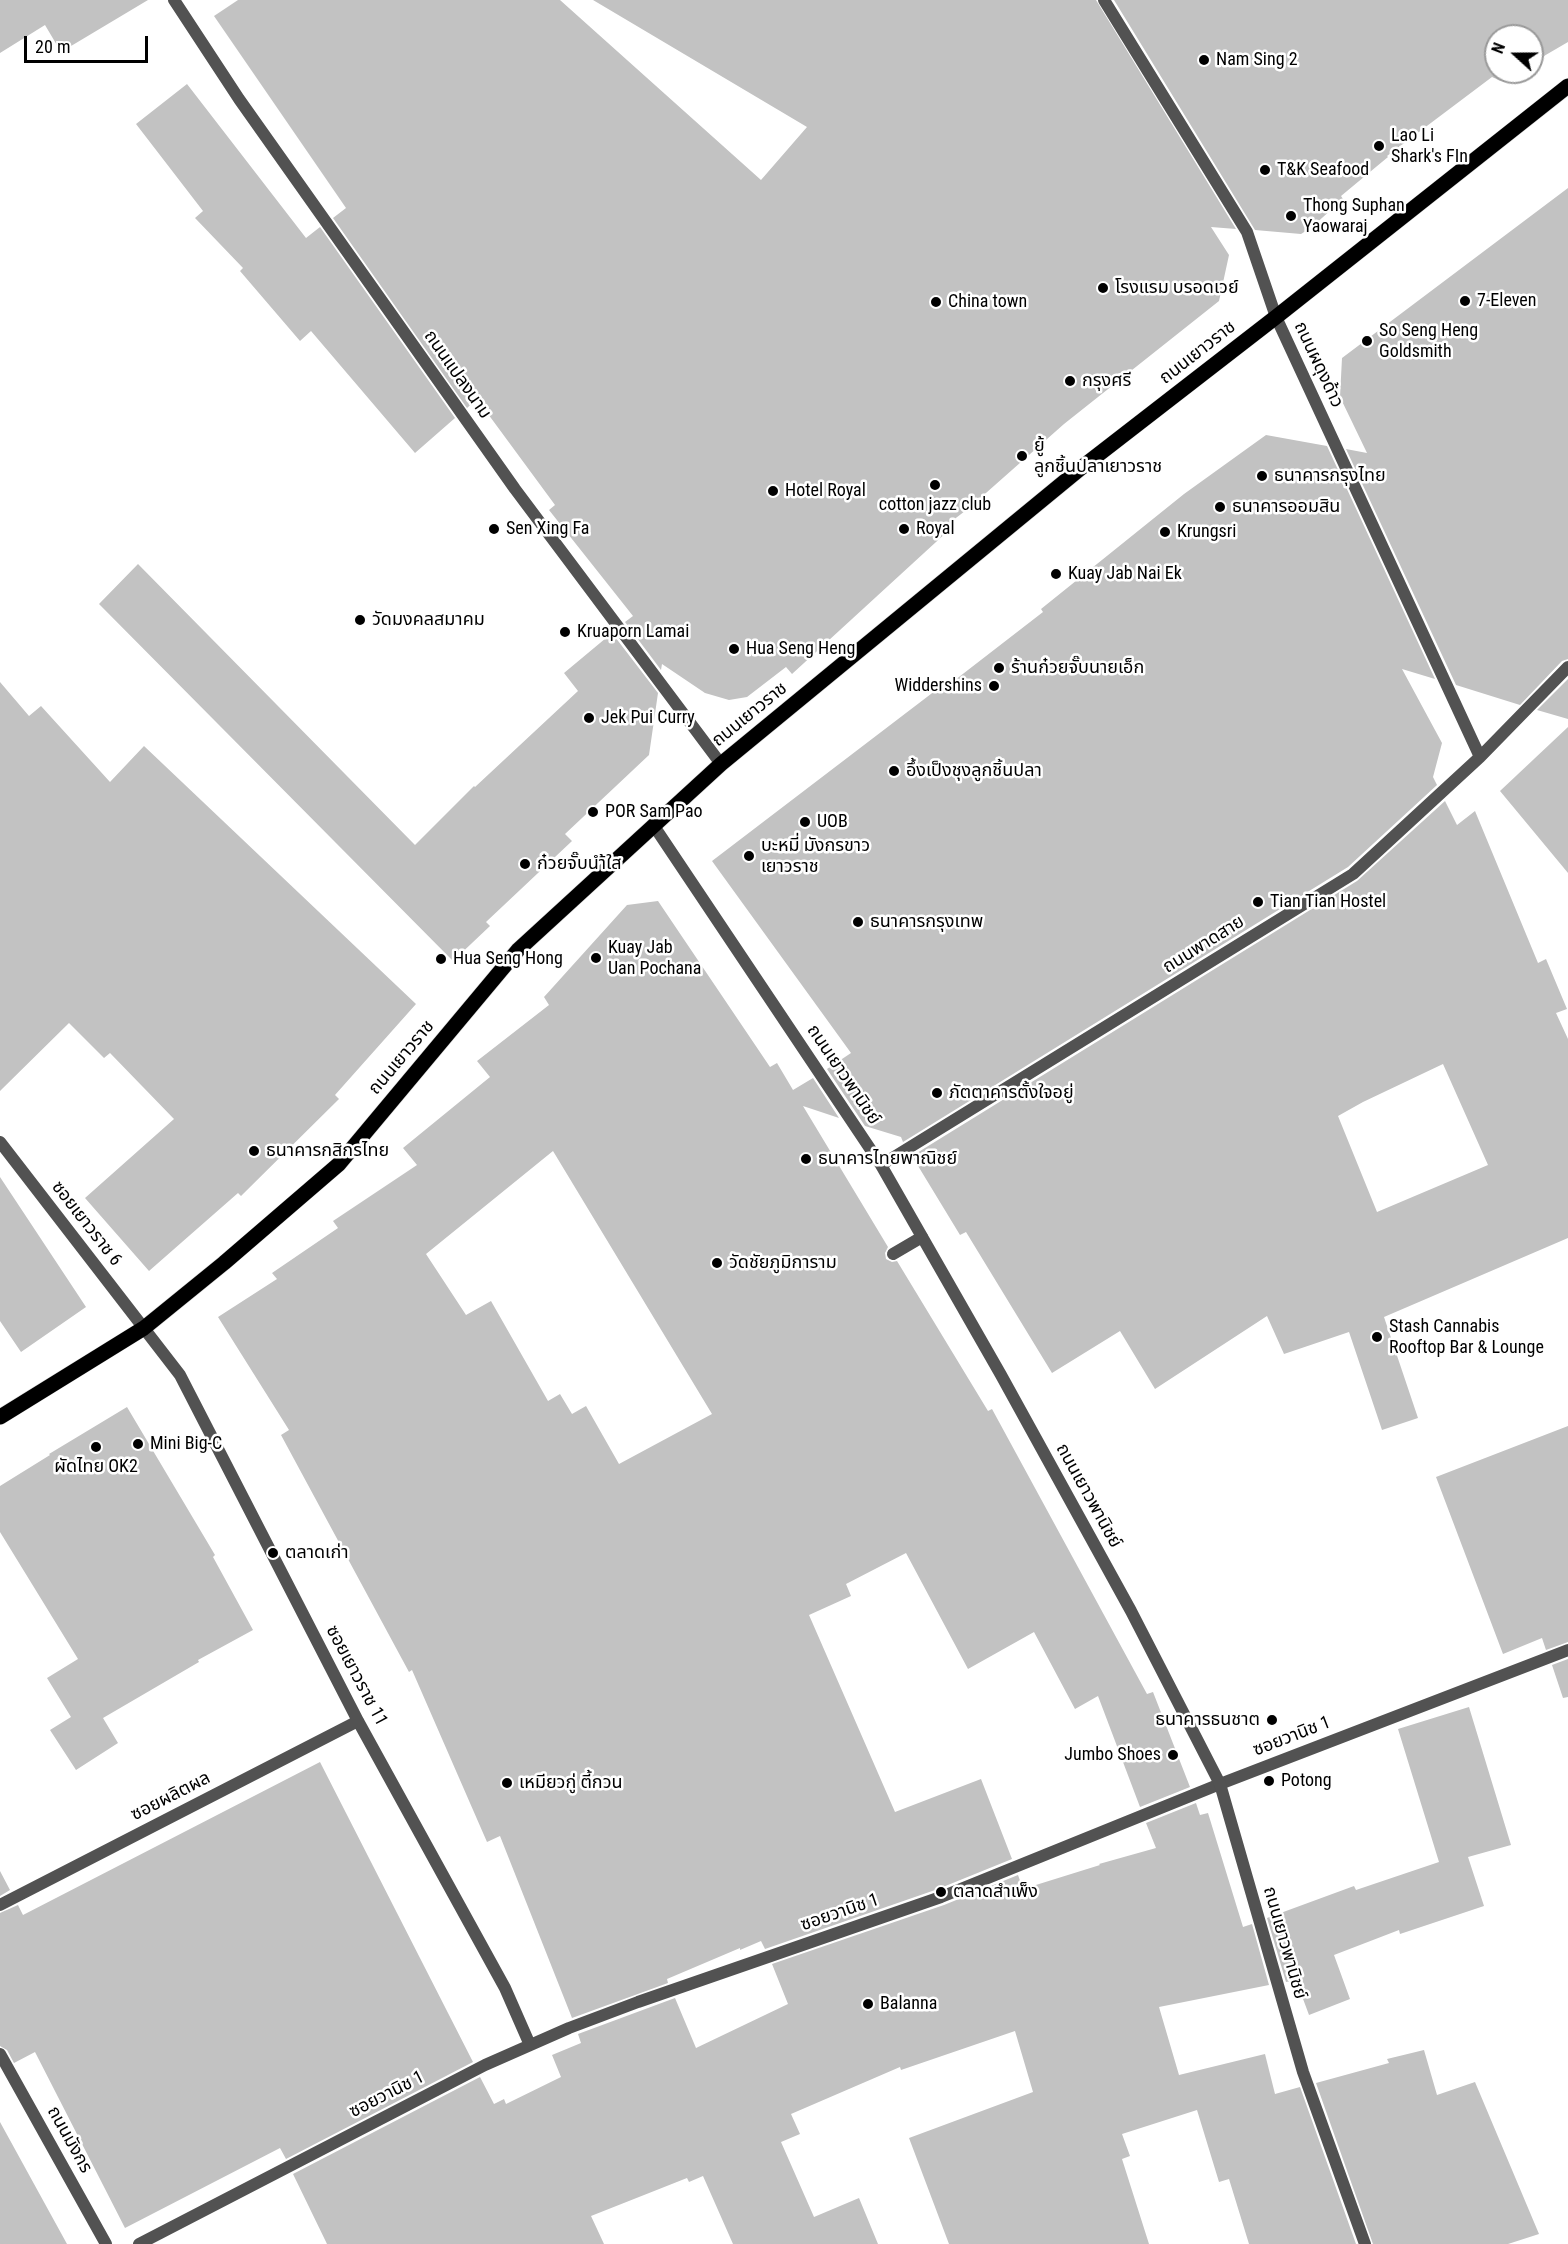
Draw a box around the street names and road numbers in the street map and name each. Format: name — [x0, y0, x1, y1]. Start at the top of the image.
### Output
street label: ถนนเยาวราช — [1156, 317, 1240, 389]
street label: ถนนผดุงด้าว — [1289, 318, 1347, 412]
street label: ถนนแปลงนาม — [419, 327, 495, 423]
street label: ถนนเยาวราช — [708, 678, 792, 752]
street label: ถนนพาดสาย — [1159, 911, 1249, 979]
street label: ถนนเยาวราช — [365, 1016, 439, 1100]
street label: ถนนเยาวพานิชย์ — [802, 1021, 884, 1129]
street label: ซอยเยาวราช 6 — [46, 1177, 126, 1271]
street label: ถนนเยาวพานิชย์ — [1050, 1440, 1126, 1552]
street label: ซอยเยาวราช 11 — [321, 1622, 391, 1730]
street label: ซอยวานิช 1 — [1250, 1712, 1334, 1762]
street label: ซอยผลิตผล — [128, 1768, 214, 1826]
street label: ถนนเยาวพานิชย์ — [1258, 1884, 1310, 2002]
street label: ซอยวานิช 1 — [798, 1890, 882, 1936]
street label: ซอยวานิช 1 — [346, 2067, 428, 2123]
street label: ถนนมังกร — [42, 2103, 96, 2177]

